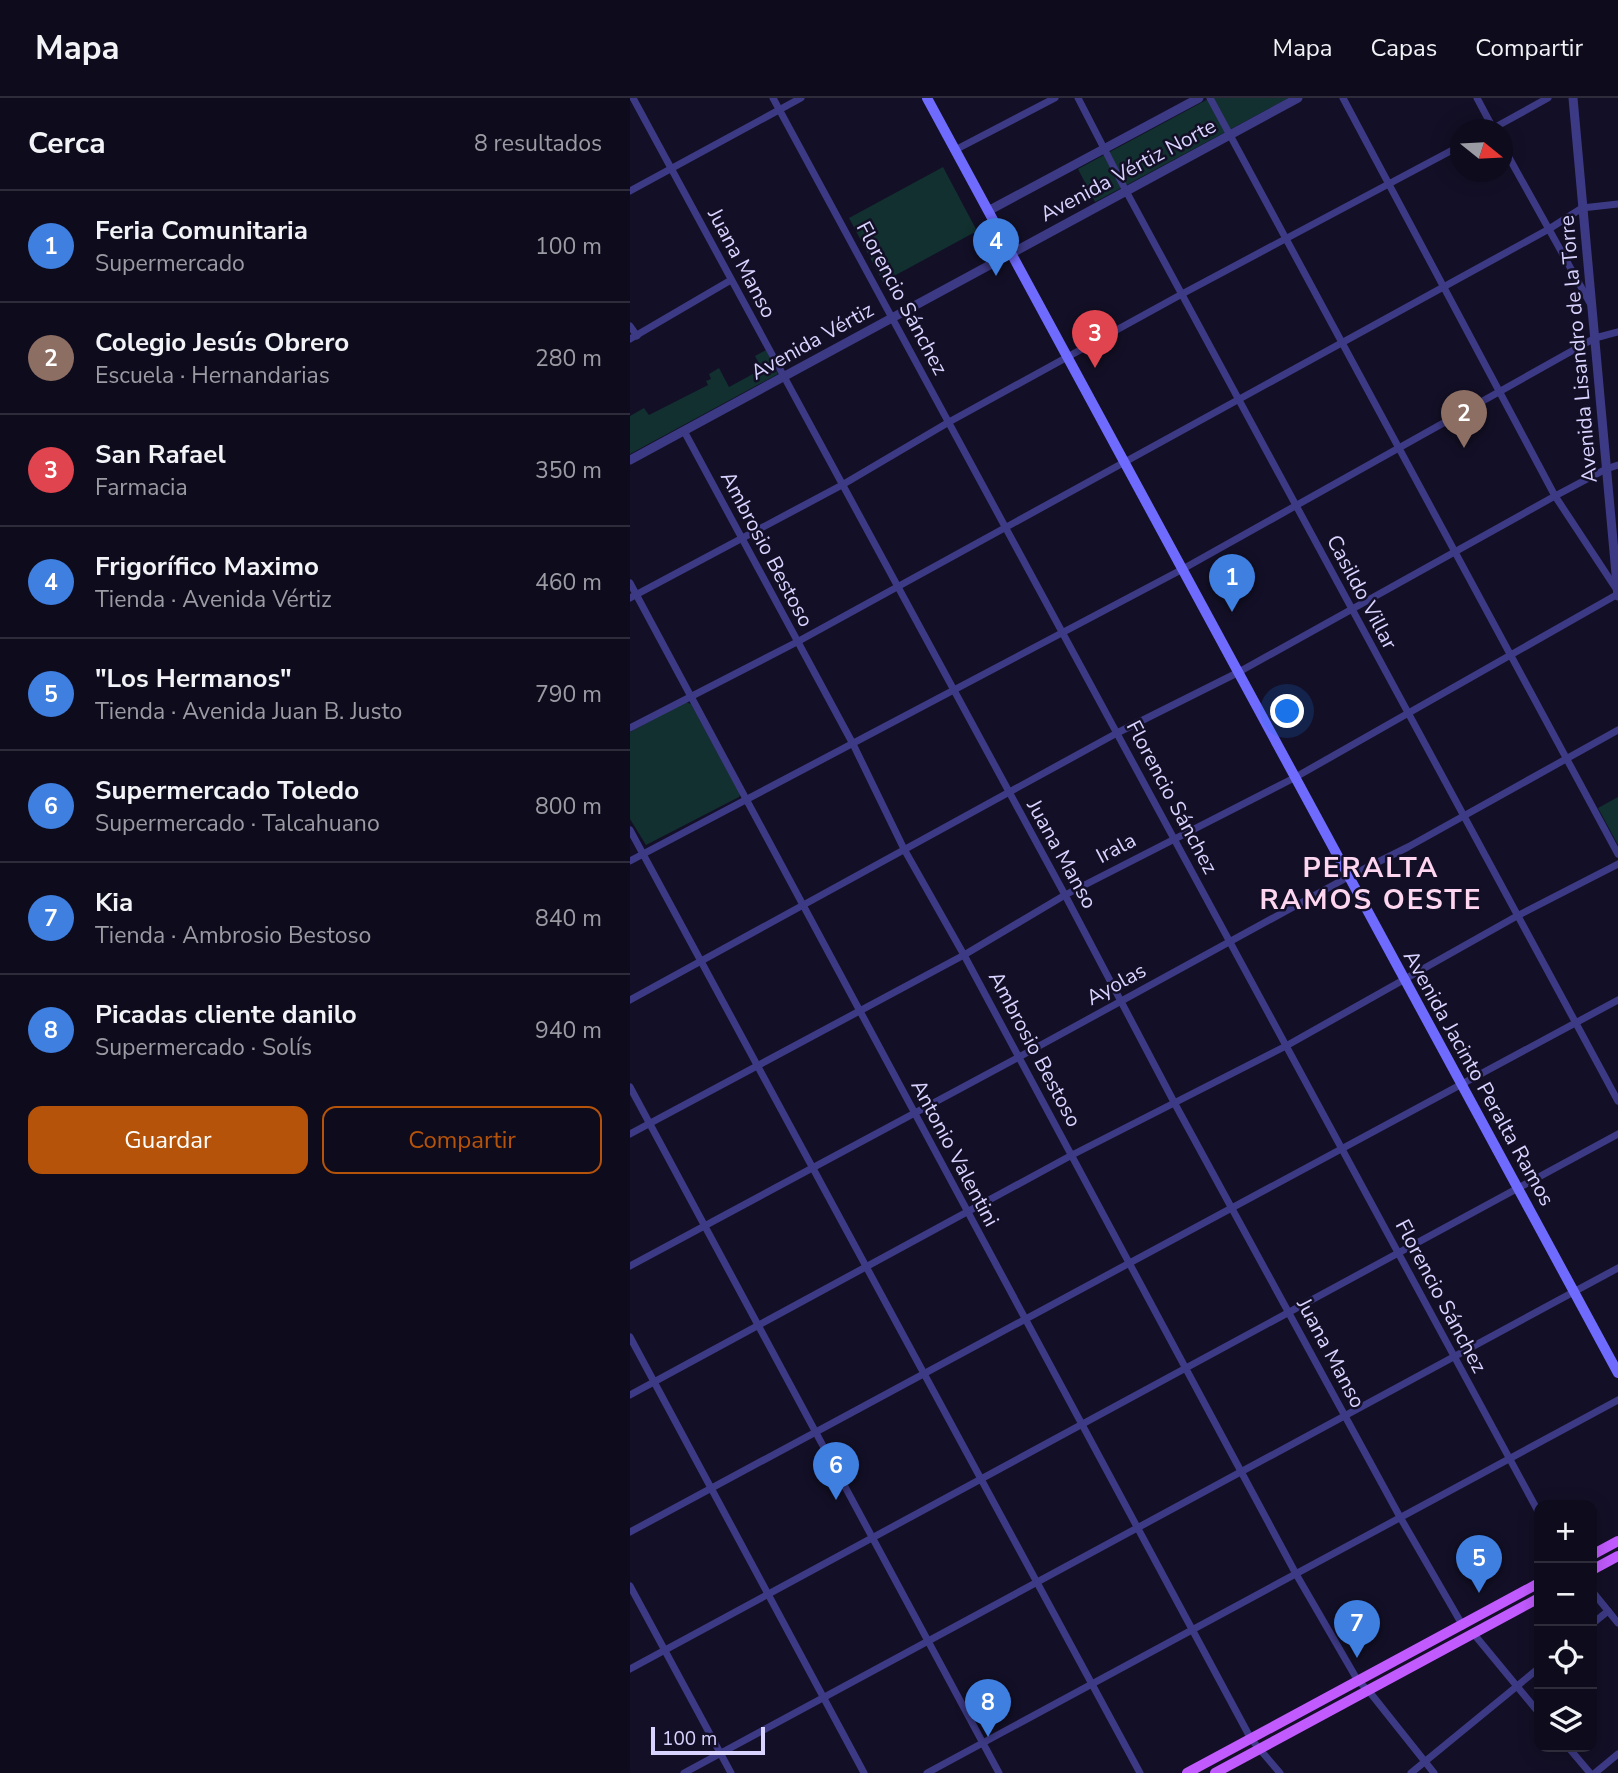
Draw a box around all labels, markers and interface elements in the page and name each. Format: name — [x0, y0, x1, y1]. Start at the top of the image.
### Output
text: Mapa — [35, 26, 120, 71]
text: Mapa — [1273, 32, 1333, 64]
text: Capas — [1371, 32, 1437, 64]
text: Compartir — [1475, 32, 1583, 64]
street label: Avenida Vértiz Norte — [1035, 112, 1221, 228]
north arrow — [1450, 119, 1513, 182]
text: Cerca — [28, 123, 106, 164]
text: 8 resultados — [474, 128, 602, 159]
street label: Juana Manso — [701, 202, 783, 323]
text: Feria Comunitaria — [95, 213, 308, 248]
street label: Avenida Lisandro de la Torre — [1552, 214, 1604, 484]
street label: Florencio Sánchez — [850, 216, 954, 380]
pin: 4 — [973, 218, 1019, 276]
text: 1 — [44, 231, 58, 262]
text: 100 m — [535, 231, 602, 262]
text: Supermercado — [95, 248, 245, 279]
street label: Avenida Vértiz — [745, 296, 879, 386]
pin: 3 — [1072, 310, 1118, 368]
text: Colegio Jesús Obrero — [95, 325, 349, 360]
text: 2 — [44, 343, 58, 374]
text: 280 m — [535, 343, 602, 374]
text: Escuela · Hernandarias — [95, 360, 330, 391]
pin: 2 — [1441, 390, 1487, 448]
text: San Rafael — [95, 437, 226, 472]
text: 3 — [44, 455, 58, 486]
text: 350 m — [535, 455, 602, 486]
street label: Ambrosio Bestoso — [714, 466, 820, 632]
text: Farmacia — [95, 472, 188, 503]
street label: Casildo Villar — [1320, 530, 1404, 655]
text: Frigorífico Maximo — [95, 549, 319, 584]
pin: 1 — [1209, 554, 1255, 612]
text: 4 — [44, 567, 58, 598]
text: 460 m — [535, 567, 602, 598]
text: Tienda · Avenida Vértiz — [95, 584, 332, 615]
text: "Los Hermanos" — [95, 661, 292, 696]
text: 5 — [44, 679, 58, 710]
text: 790 m — [535, 679, 602, 710]
your location — [1270, 694, 1304, 728]
text: Tienda · Avenida Juan B. Justo — [95, 696, 402, 727]
street label: Florencio Sánchez — [1120, 715, 1224, 879]
text: Supermercado Toledo — [95, 773, 359, 808]
text: 6 — [44, 791, 58, 822]
text: 800 m — [535, 791, 602, 822]
street label: Juana Manso — [1020, 793, 1104, 914]
text: Supermercado · Talcahuano — [95, 808, 380, 839]
street label: Irala — [1091, 826, 1141, 870]
district label: PERALTA RAMOS OESTE — [1260, 849, 1482, 919]
text: Kia — [95, 885, 133, 920]
text: 7 — [44, 903, 58, 934]
text: 840 m — [535, 903, 602, 934]
text: Tienda · Ambrosio Bestoso — [95, 920, 371, 951]
street label: Avenida Jacinto Peralta Ramos — [1397, 945, 1561, 1211]
street label: Ayolas — [1081, 956, 1151, 1012]
street label: Ambrosio Bestoso — [982, 966, 1088, 1132]
text: Picadas cliente danilo — [95, 997, 357, 1032]
text: 8 — [44, 1015, 58, 1046]
text: 940 m — [535, 1015, 602, 1046]
text: Supermercado · Solís — [95, 1032, 312, 1063]
street label: Antonio Valentini — [904, 1075, 1006, 1231]
button: Guardar — [28, 1106, 308, 1174]
button: Compartir — [322, 1106, 602, 1174]
street label: Florencio Sánchez — [1389, 1214, 1493, 1378]
street label: Juana Manso — [1290, 1292, 1372, 1413]
pin: 6 — [813, 1442, 859, 1500]
map controls — [1534, 1500, 1597, 1752]
button: + — [1534, 1500, 1597, 1563]
pin: 5 — [1456, 1535, 1502, 1593]
button: − — [1534, 1563, 1597, 1626]
pin: 7 — [1334, 1600, 1380, 1658]
button: locate — [1534, 1626, 1597, 1689]
pin: 8 — [965, 1679, 1011, 1737]
button: layers — [1534, 1689, 1597, 1752]
scale bar — [651, 1724, 765, 1756]
text: 100 m — [662, 1726, 717, 1752]

